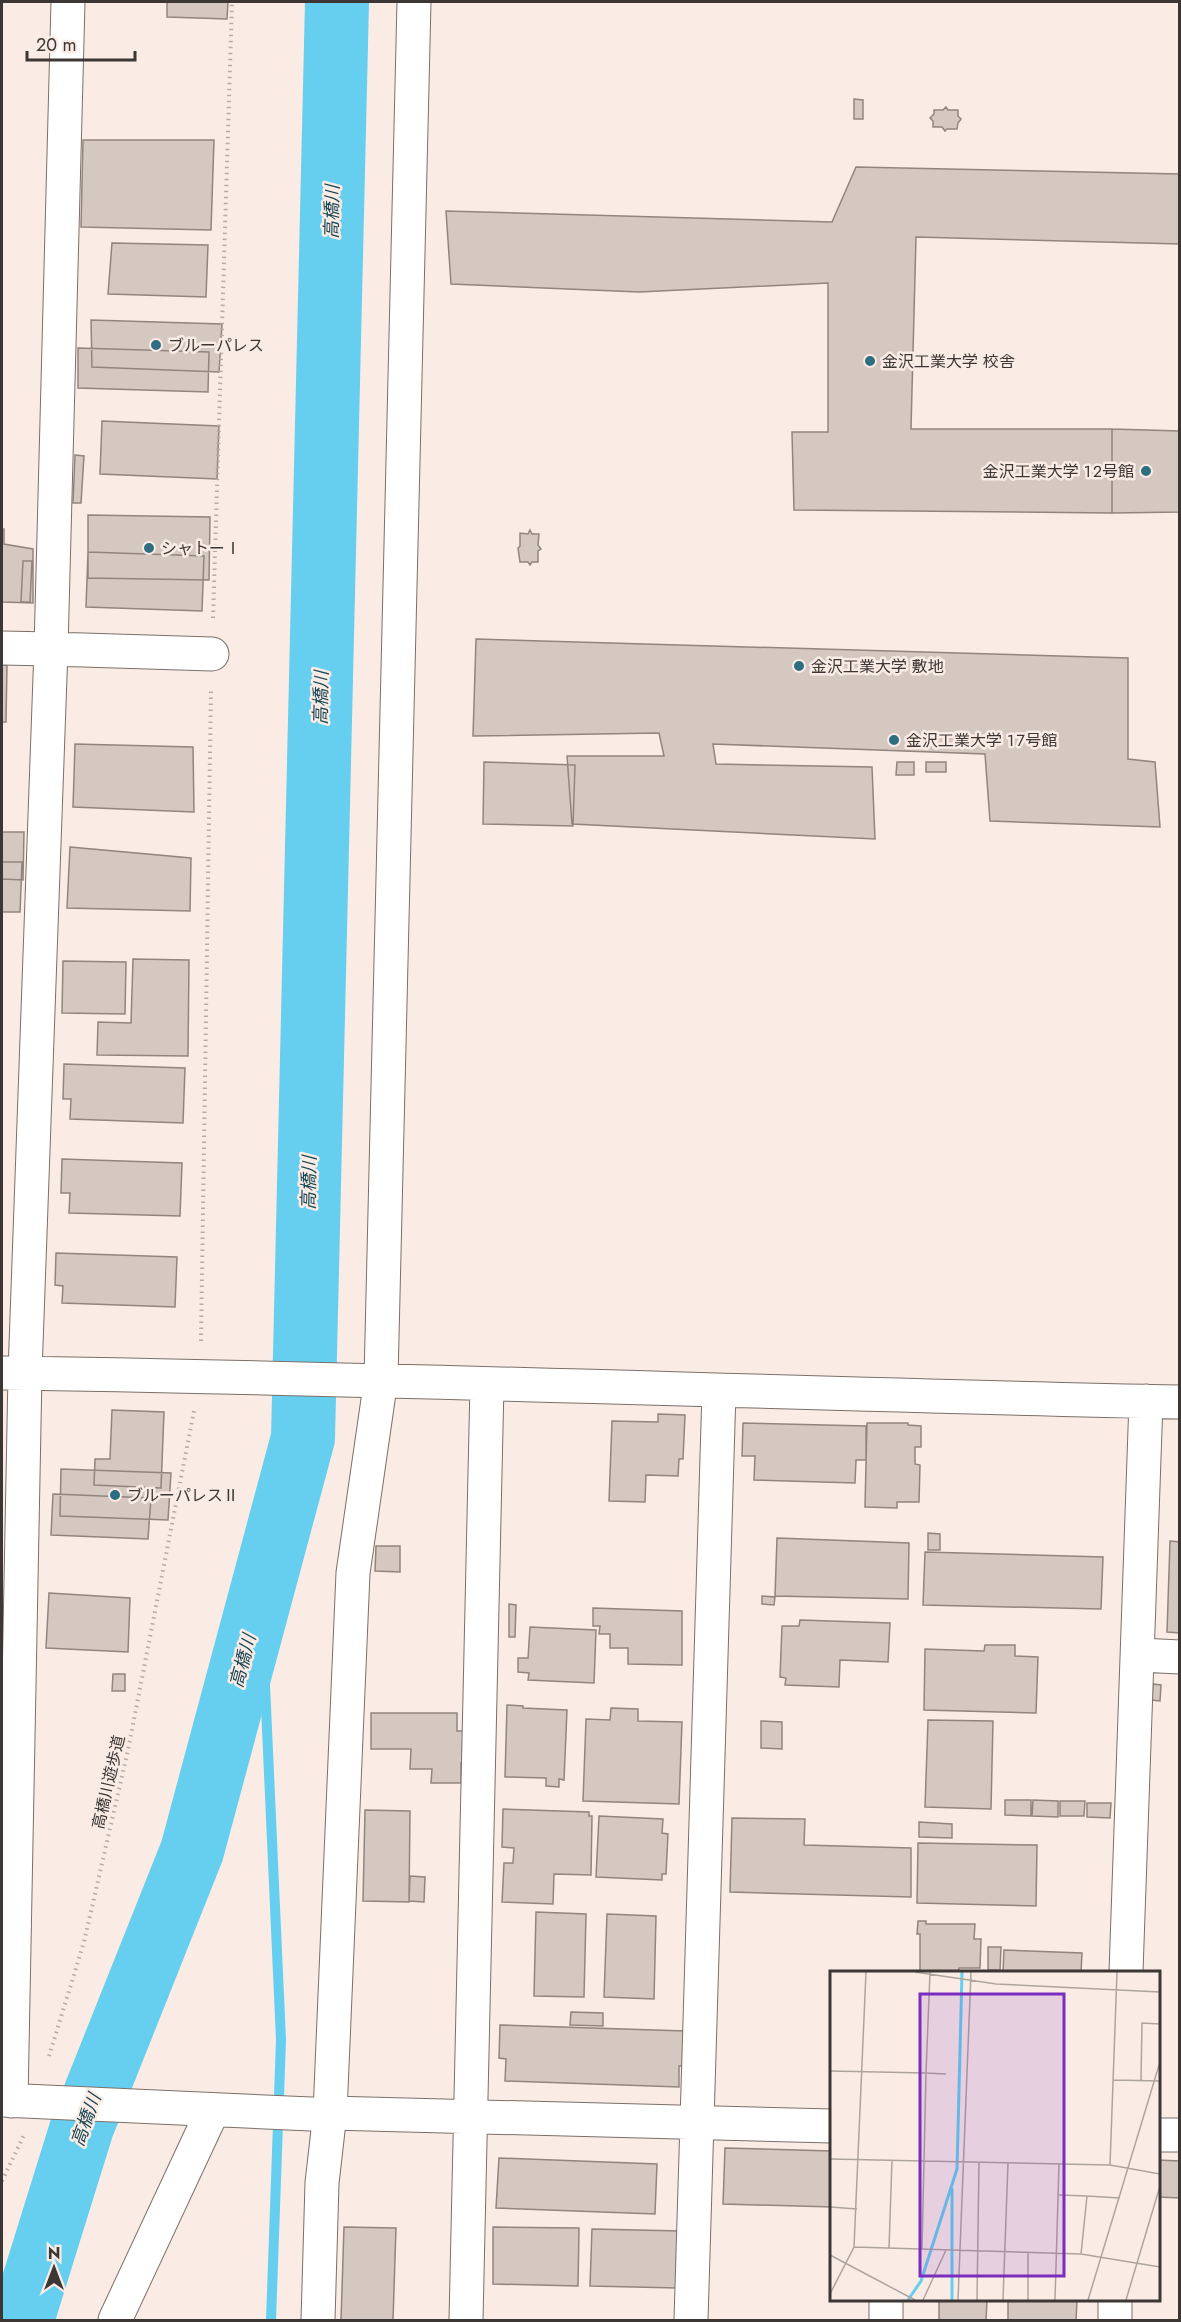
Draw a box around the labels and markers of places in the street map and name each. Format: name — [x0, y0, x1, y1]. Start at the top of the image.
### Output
place label: ブルーパレス — [168, 334, 264, 357]
marker: ブルーパレス — [149, 338, 163, 352]
place label: 金沢工業大学 校舎 — [882, 350, 1015, 373]
marker: 金沢工業大学 校舎 — [863, 354, 877, 368]
place label: 金沢工業大学 １２号館 — [983, 460, 1134, 483]
marker: 金沢工業大学 １２号館 — [1139, 464, 1153, 478]
place label: シャトーⅠ — [161, 537, 241, 560]
marker: シャトーⅠ — [142, 541, 156, 555]
place label: 金沢工業大学 敷地 — [811, 655, 944, 678]
marker: 金沢工業大学 敷地 — [792, 659, 806, 673]
place label: 金沢工業大学 １７号館 — [906, 729, 1057, 752]
marker: 金沢工業大学 １７号館 — [887, 733, 901, 747]
place label: ブルーパレスⅡ — [127, 1484, 239, 1507]
marker: ブルーパレスⅡ — [108, 1488, 122, 1502]

